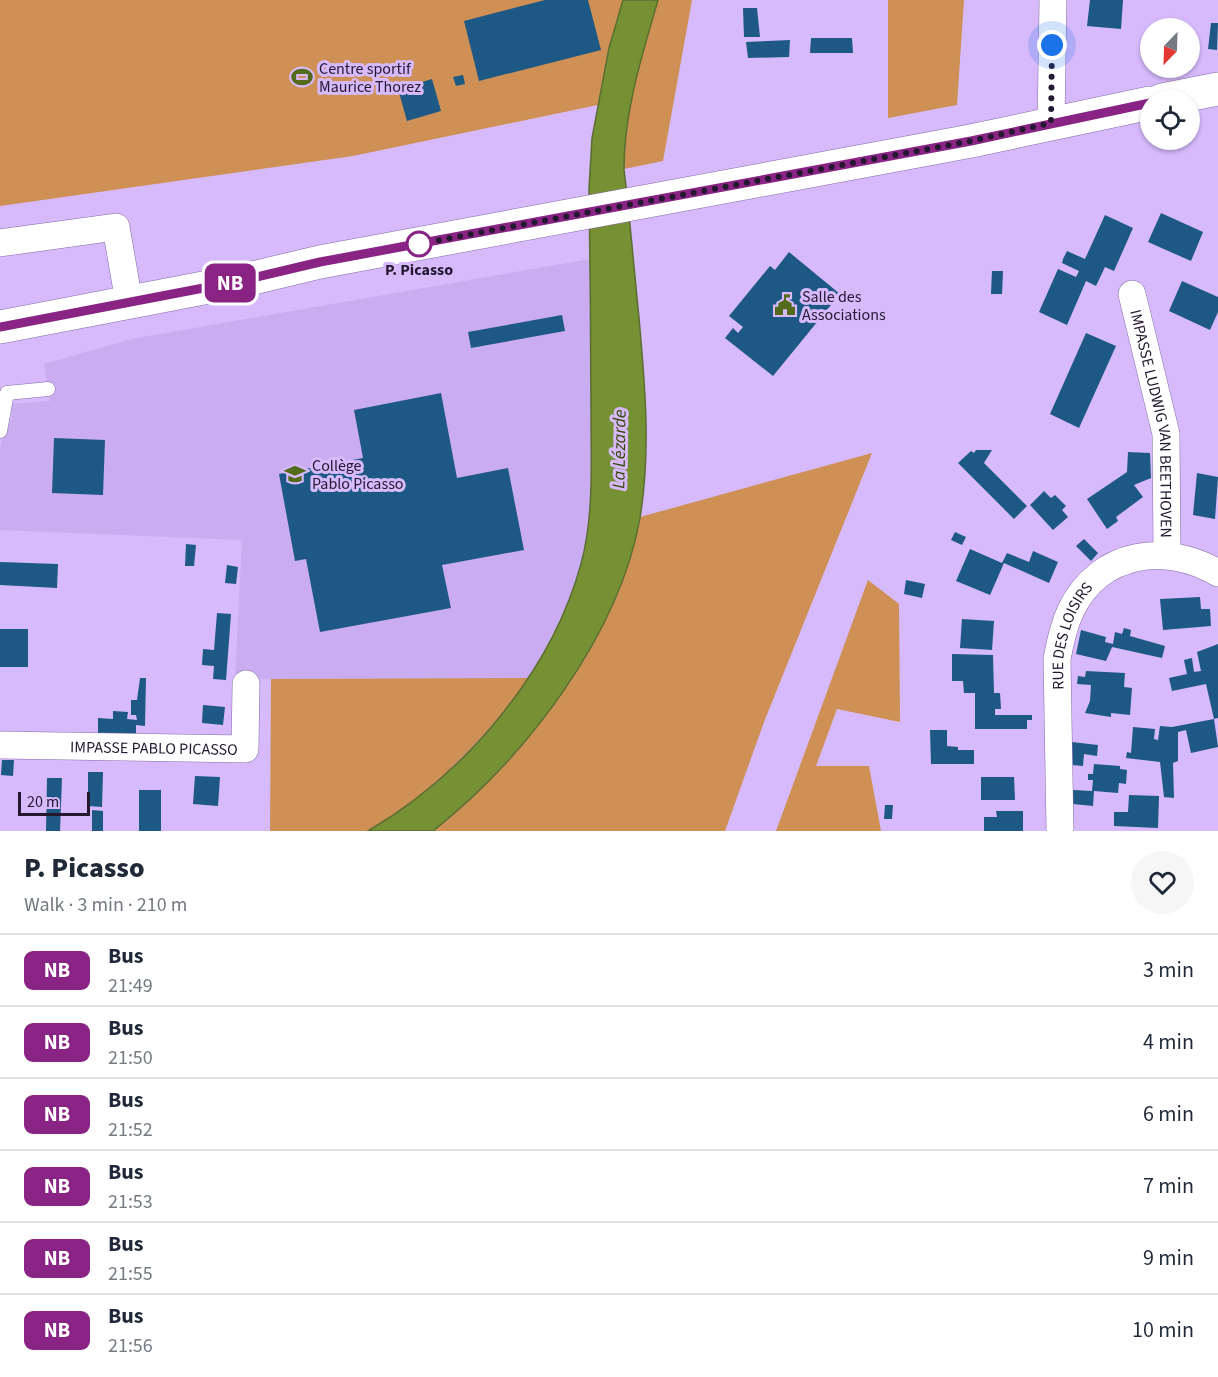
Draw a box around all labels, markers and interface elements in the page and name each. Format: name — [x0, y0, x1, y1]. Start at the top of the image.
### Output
north arrow — [1140, 18, 1200, 78]
map controls — [1140, 18, 1200, 150]
your location — [1037, 30, 1067, 60]
place label: Centre sportif Maurice Thorez — [319, 58, 421, 98]
sports icon: Centre sportif Maurice Thorez — [290, 65, 314, 89]
button: locate — [1140, 90, 1200, 150]
marker: P. Picasso — [406, 231, 432, 257]
place label: P. Picasso — [385, 259, 453, 281]
line badge: NB — [203, 264, 257, 302]
text: NB — [217, 268, 243, 298]
place label: Salle des Associations — [802, 286, 886, 326]
public building icon: Salle des Associations — [773, 293, 797, 317]
street label: IMPASSE LUDWIG VAN BEETHOVEN — [1124, 307, 1177, 538]
water label: La Lézarde — [606, 409, 633, 489]
place label: Collège Pablo Picasso — [312, 455, 404, 495]
school or university icon: Collège Pablo Picasso — [283, 462, 307, 486]
street label: RUE DES LOISIRS — [1047, 577, 1098, 690]
street label: IMPASSE PABLO PICASSO — [70, 736, 238, 761]
scale bar — [18, 789, 90, 816]
text: 20 m — [27, 791, 59, 813]
text: P. Picasso — [24, 848, 145, 888]
button: heart — [1131, 851, 1194, 914]
text: Walk · 3 min · 210 m — [24, 891, 187, 919]
text: Bus — [108, 940, 144, 972]
text: 3 min — [1143, 954, 1194, 986]
text: NB — [44, 955, 70, 985]
text: 21:49 — [108, 972, 153, 1000]
text: Bus — [108, 1012, 144, 1044]
text: 4 min — [1143, 1026, 1194, 1058]
text: NB — [44, 1027, 70, 1057]
text: 21:50 — [108, 1044, 153, 1072]
text: Bus — [108, 1084, 144, 1116]
text: 6 min — [1143, 1098, 1194, 1130]
text: NB — [44, 1099, 70, 1129]
text: 21:52 — [108, 1116, 153, 1144]
text: Bus — [108, 1156, 144, 1188]
text: 7 min — [1143, 1170, 1194, 1202]
text: NB — [44, 1171, 70, 1201]
text: 21:53 — [108, 1188, 153, 1216]
text: Bus — [108, 1228, 144, 1260]
text: 9 min — [1143, 1242, 1194, 1274]
text: NB — [44, 1243, 70, 1273]
text: 21:55 — [108, 1260, 153, 1288]
text: Bus — [108, 1300, 144, 1332]
text: 10 min — [1132, 1314, 1194, 1346]
text: NB — [44, 1315, 70, 1345]
text: 21:56 — [108, 1332, 153, 1360]

